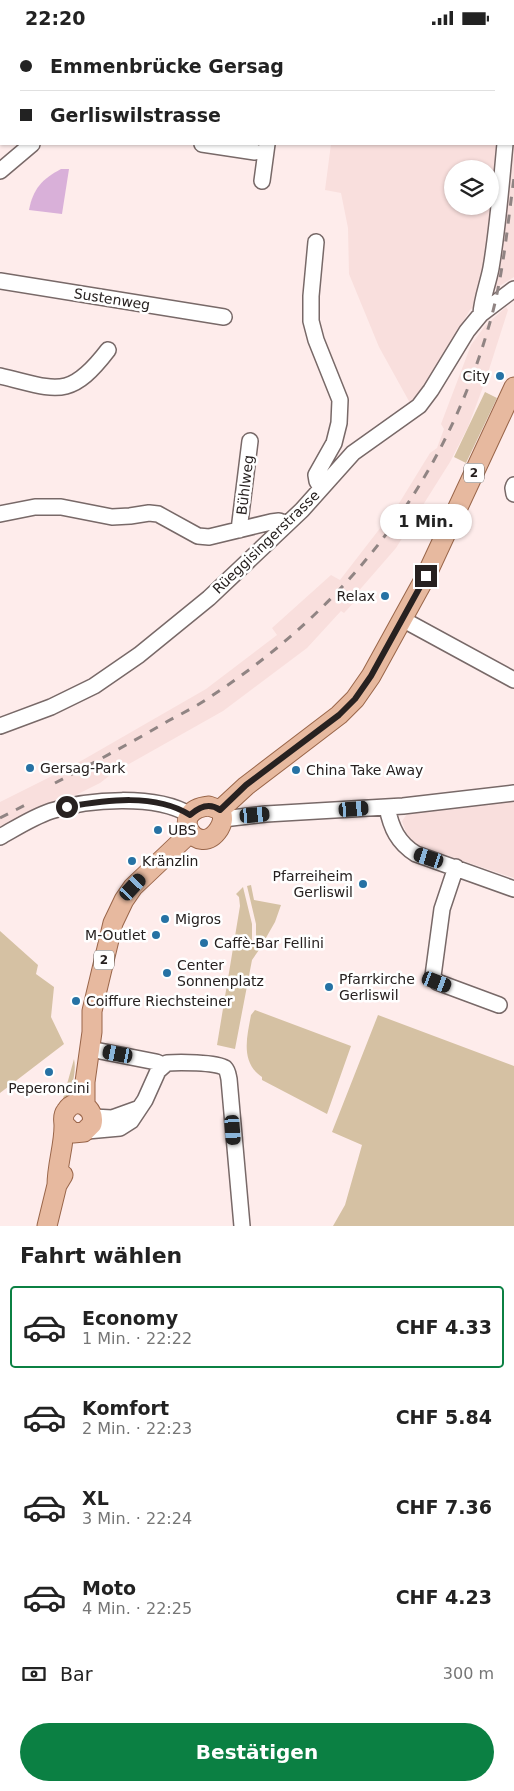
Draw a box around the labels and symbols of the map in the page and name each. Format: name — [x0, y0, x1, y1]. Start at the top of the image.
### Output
street label: Sustenweg — [73, 285, 151, 313]
place label: City — [463, 368, 490, 384]
marker: City — [494, 370, 506, 382]
street label: Bühlweg — [233, 454, 257, 516]
road number: 2 — [464, 463, 484, 483]
street label: Rüeggisingerstrasse — [209, 487, 323, 597]
callout: 1 Min. — [380, 503, 472, 539]
route end — [415, 565, 437, 587]
place label: Relax — [337, 588, 375, 604]
marker: Relax — [379, 590, 391, 602]
place label: Gersag-Park — [40, 760, 126, 776]
marker: Gersag-Park — [24, 762, 36, 774]
place label: China Take Away — [306, 762, 423, 778]
marker: China Take Away — [290, 764, 302, 776]
route start — [56, 796, 78, 818]
car — [338, 800, 369, 818]
car — [239, 806, 270, 824]
place label: UBS — [168, 822, 197, 838]
marker: UBS — [152, 824, 164, 836]
car — [412, 846, 445, 870]
place label: Kränzlin — [142, 853, 198, 869]
marker: Kränzlin — [126, 855, 138, 867]
place label: Pfarreiheim Gerliswil — [273, 868, 353, 900]
car — [117, 871, 148, 903]
marker: Pfarreiheim Gerliswil — [357, 878, 369, 890]
place label: Migros — [175, 911, 221, 927]
marker: Migros — [159, 913, 171, 925]
place label: M-Outlet — [85, 927, 146, 943]
marker: M-Outlet — [150, 929, 162, 941]
place label: Caffè-Bar Fellini — [214, 935, 324, 951]
marker: Caffè-Bar Fellini — [198, 937, 210, 949]
road number: 2 — [94, 951, 114, 969]
place label: Center Sonnenplatz — [177, 957, 264, 989]
marker: Center Sonnenplatz — [161, 967, 173, 979]
car — [420, 970, 453, 994]
place label: Pfarrkirche Gerliswil — [339, 971, 415, 1003]
marker: Pfarrkirche Gerliswil — [323, 981, 335, 993]
place label: Coiffure Riechsteiner — [86, 993, 233, 1009]
marker: Coiffure Riechsteiner — [70, 995, 82, 1007]
car — [101, 1044, 134, 1064]
marker: Peperoncini — [43, 1066, 55, 1078]
place label: Peperoncini — [8, 1080, 90, 1096]
car — [224, 1115, 241, 1145]

